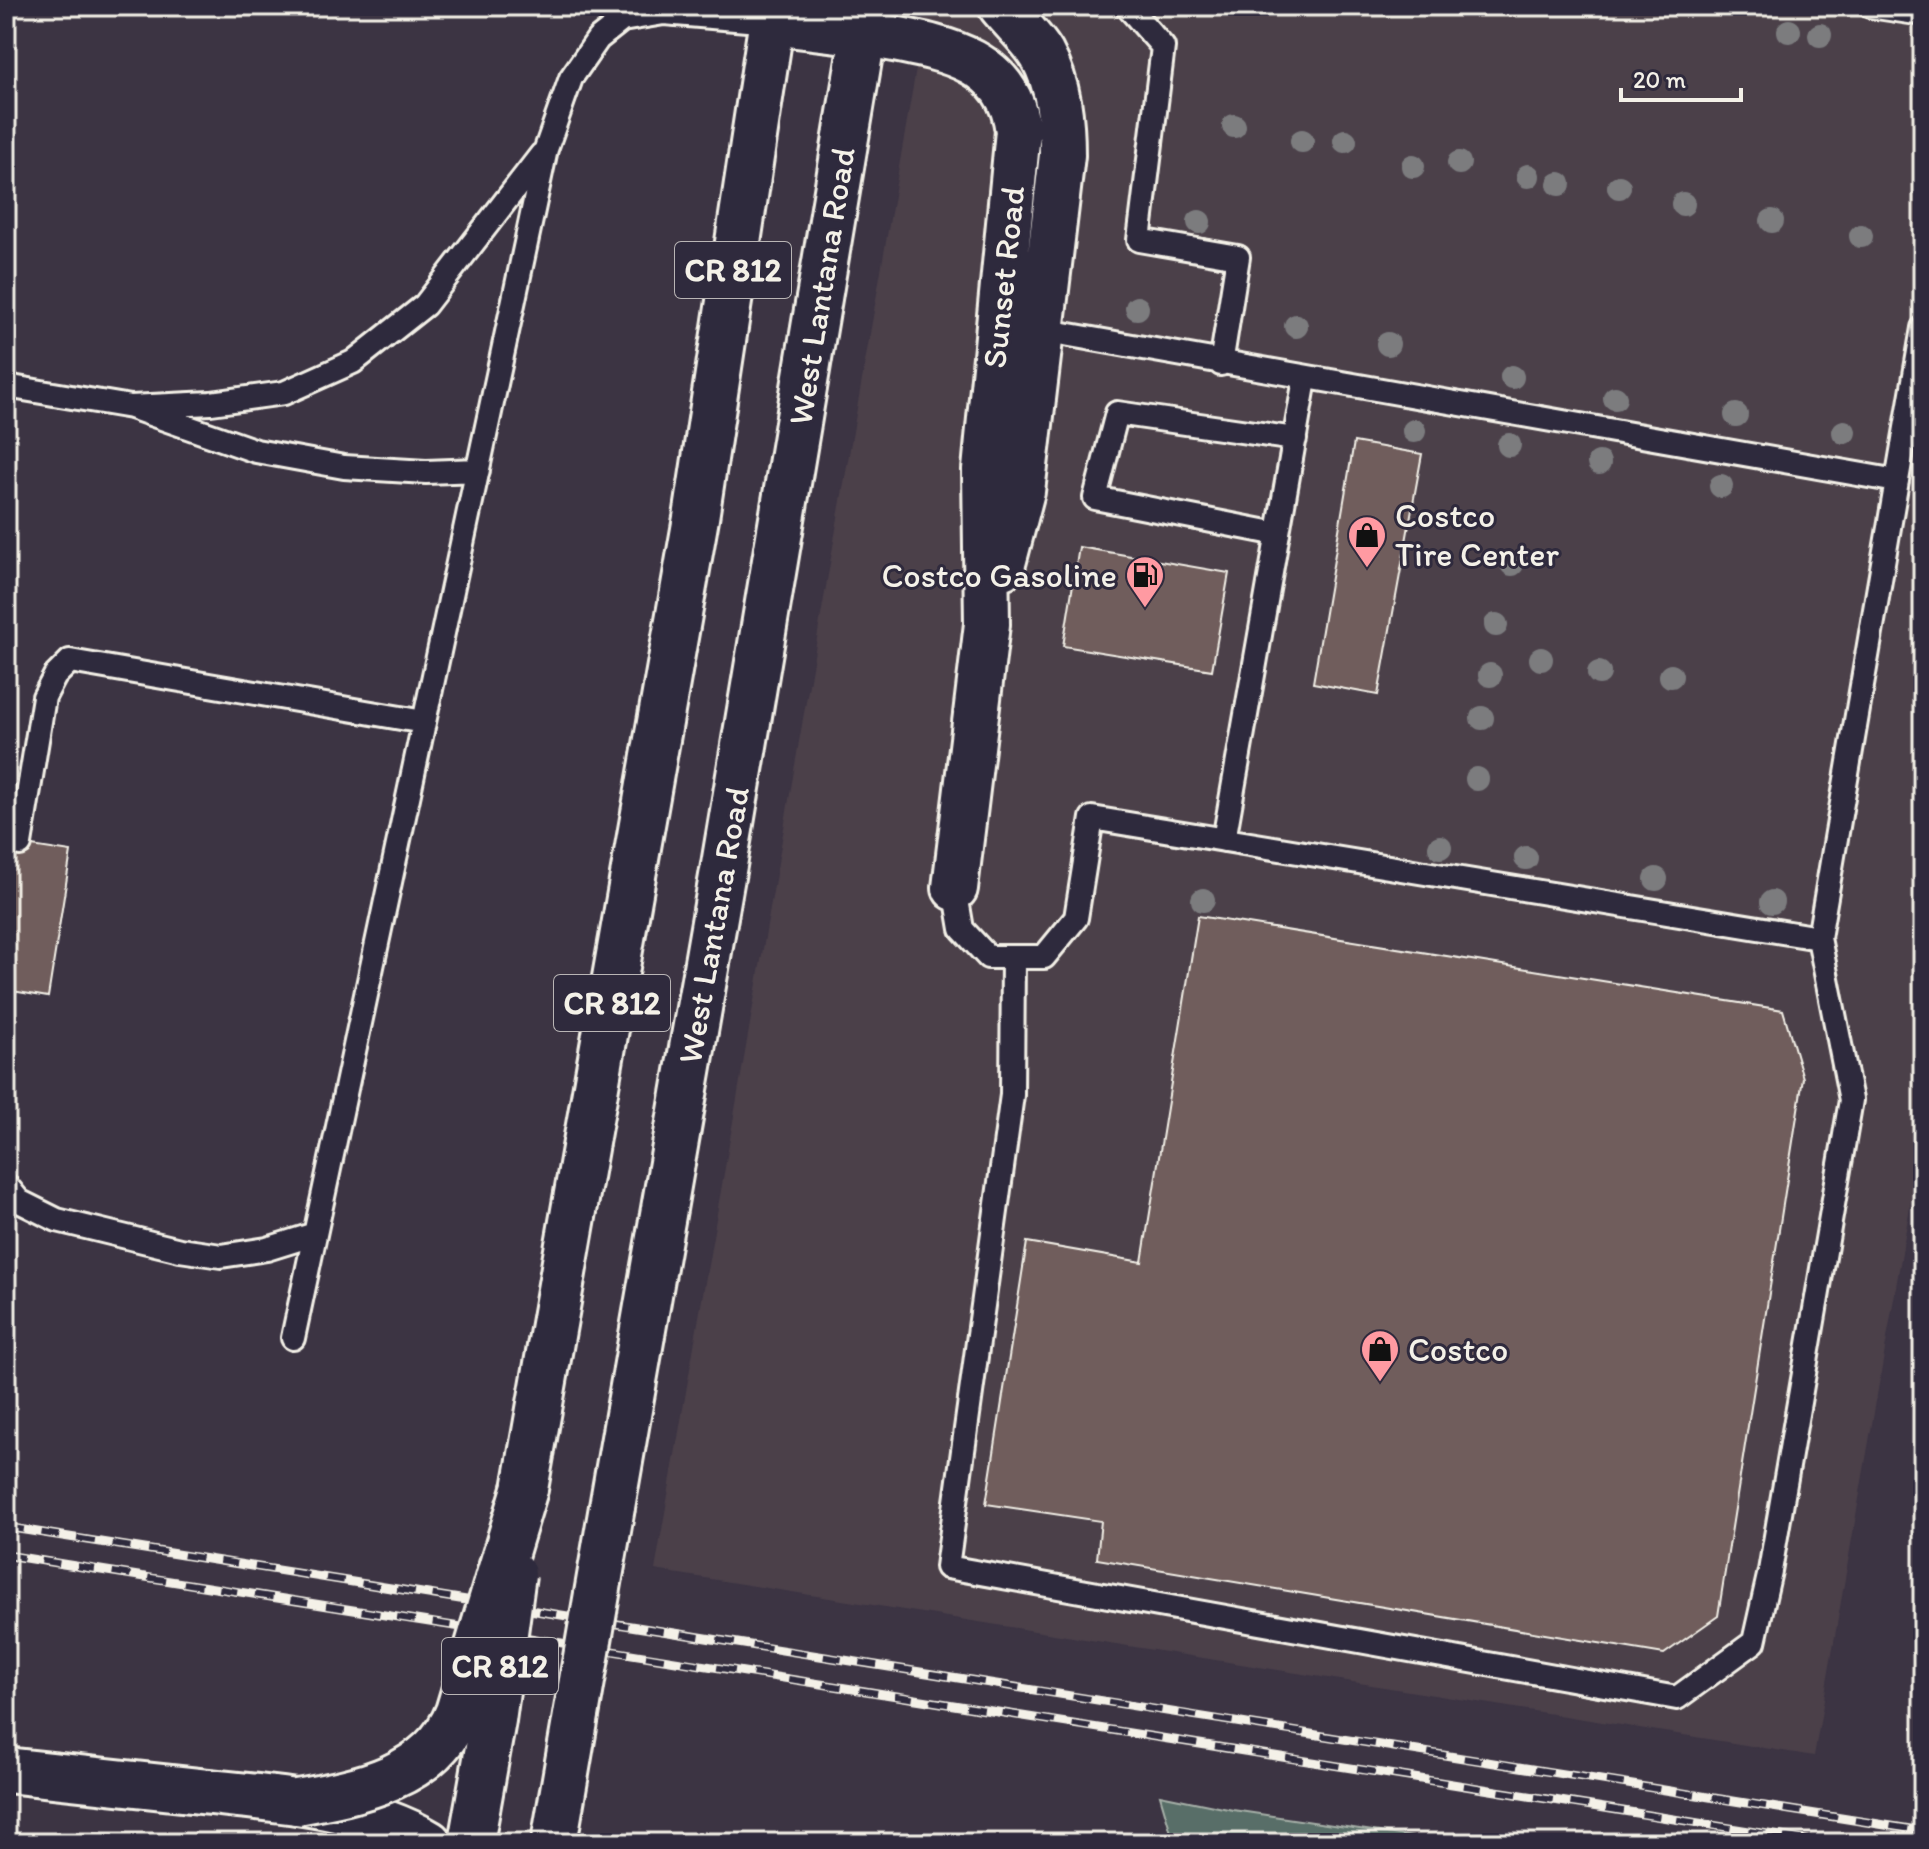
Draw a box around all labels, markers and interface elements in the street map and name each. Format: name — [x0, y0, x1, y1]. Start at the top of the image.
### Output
scale bar — [1621, 52, 1741, 102]
text: 20 m — [1633, 65, 1686, 94]
street label: West Lantana Road — [779, 144, 864, 428]
street label: Sunset Road — [974, 184, 1033, 370]
road number: CR 812 — [675, 242, 791, 298]
place label: Costco Tire Center — [1395, 495, 1559, 575]
shop icon: Costco Tire Center — [1346, 514, 1388, 569]
fuel station icon: Costco Gasoline — [1124, 554, 1166, 609]
place label: Costco Gasoline — [881, 555, 1117, 596]
street label: West Lantana Road — [669, 783, 758, 1067]
road number: CR 812 — [554, 975, 670, 1031]
shop icon: Costco — [1359, 1328, 1401, 1383]
place label: Costco — [1408, 1329, 1508, 1370]
road number: CR 812 — [442, 1638, 558, 1694]

